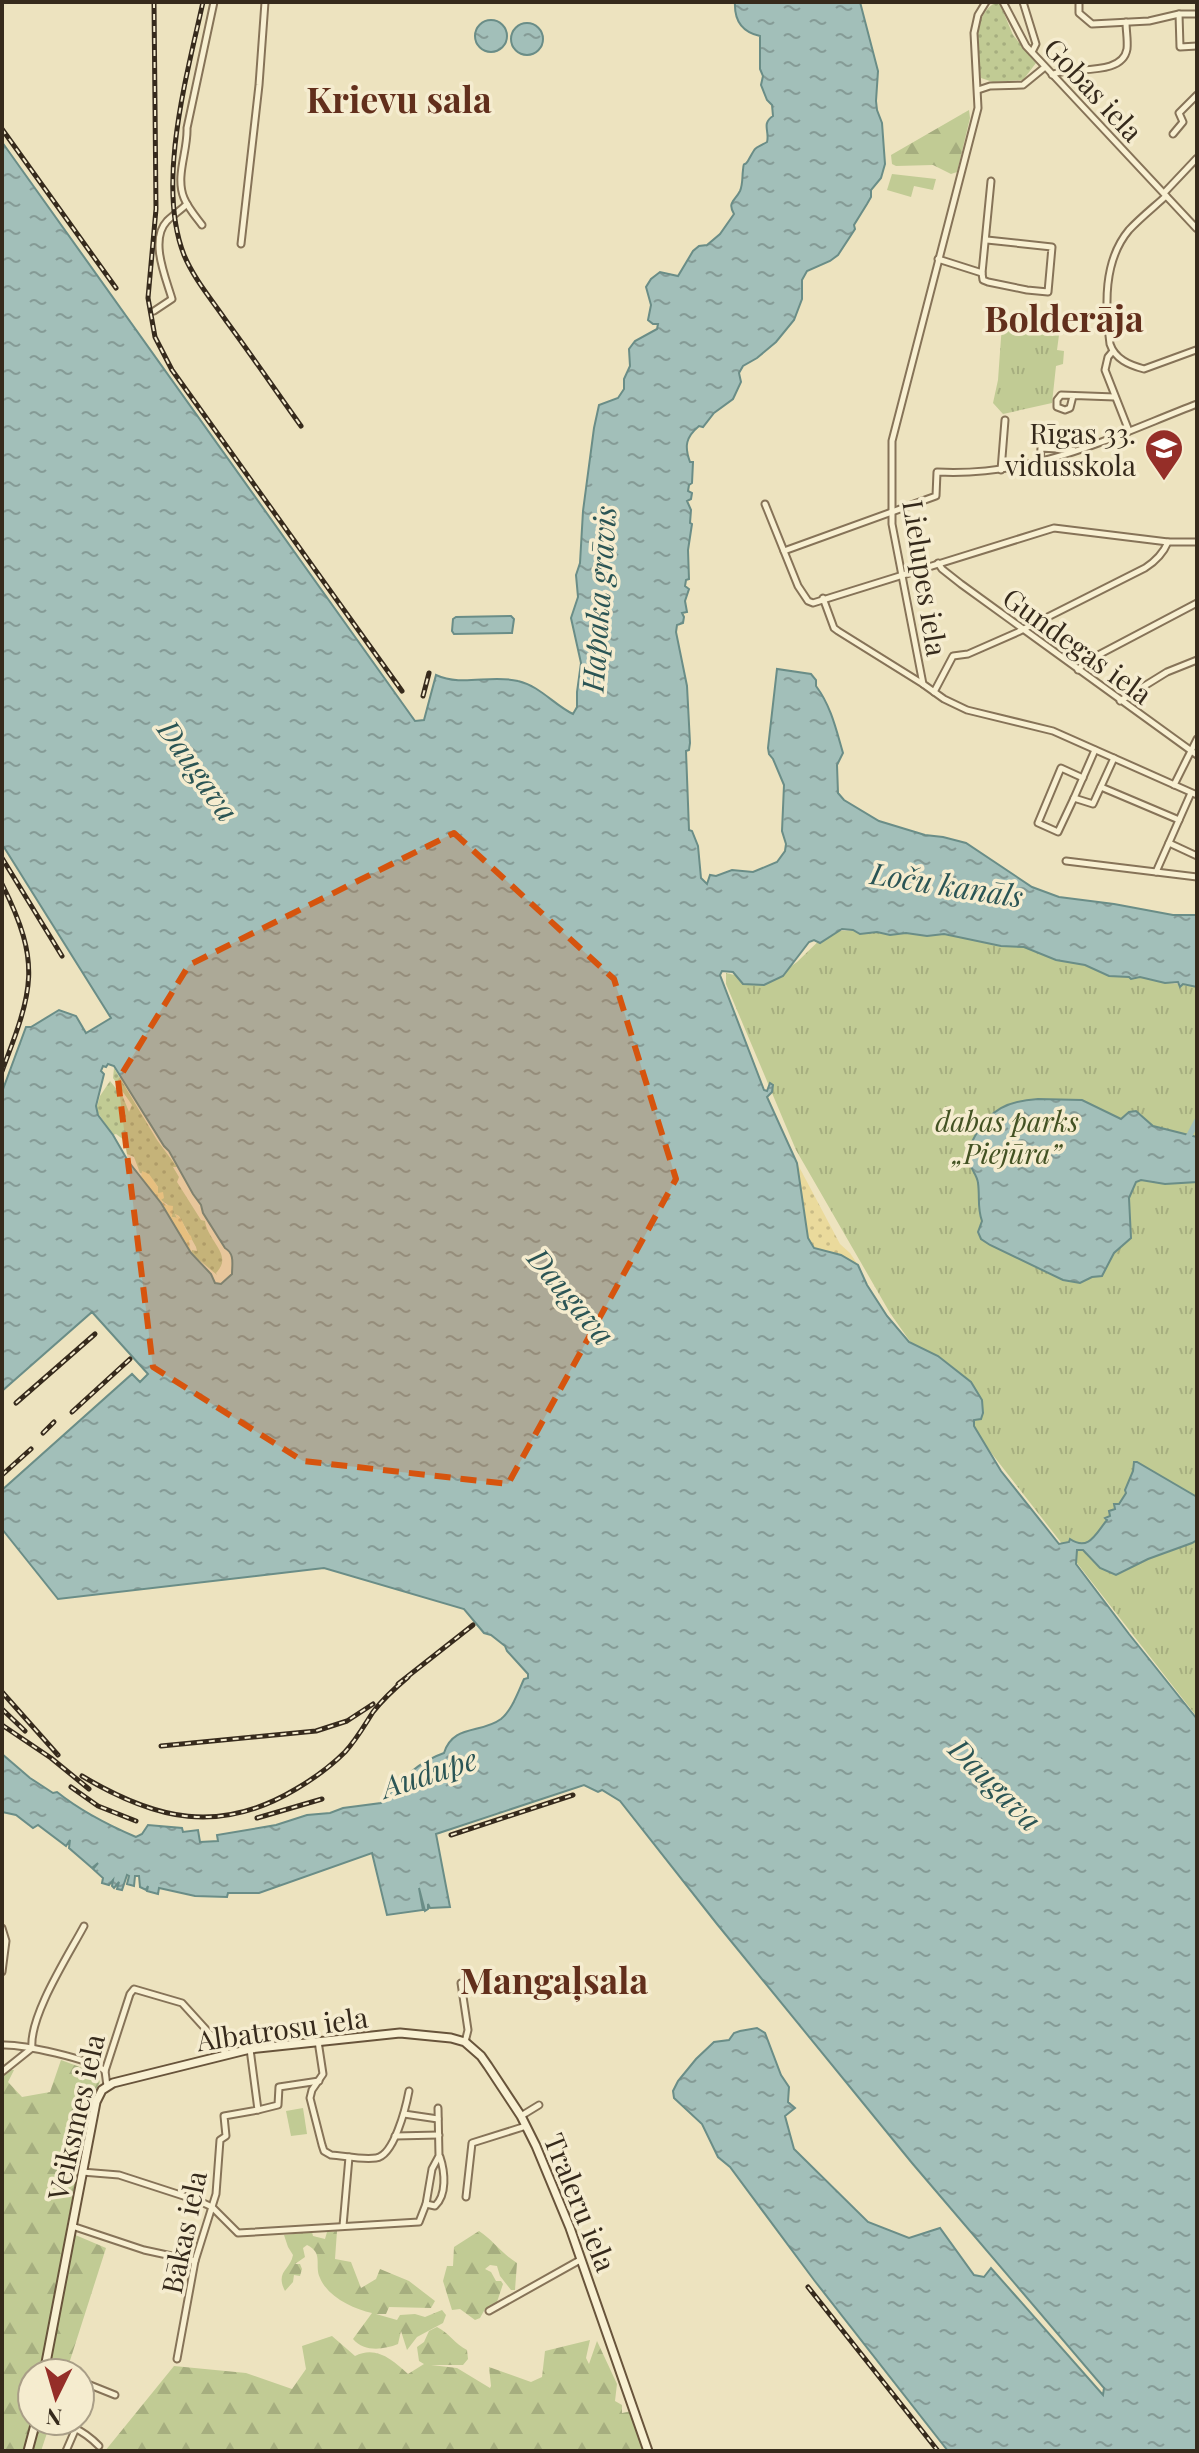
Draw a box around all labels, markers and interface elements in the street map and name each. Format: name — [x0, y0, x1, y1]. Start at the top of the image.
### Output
street label: Gobas iela — [1037, 29, 1151, 149]
district label: Krievu sala — [306, 74, 492, 122]
district label: Bolderāja — [984, 293, 1144, 341]
place label: Rīgas 33. vidusskola — [1004, 414, 1136, 483]
school or university icon: Rīgas 33. vidusskola — [1143, 427, 1185, 482]
street label: Lielupes iela — [895, 497, 957, 659]
water label: Hapaka grāvis — [571, 505, 624, 694]
street label: Gundegas iela — [996, 578, 1160, 712]
water label: Daugava — [149, 710, 248, 829]
water label: Loču kanāls — [866, 852, 1026, 916]
park label: dabas parks „Piejūra” — [935, 1102, 1079, 1171]
water label: Daugava — [519, 1238, 624, 1353]
water label: Daugava — [940, 1728, 1051, 1839]
water label: Audupe — [373, 1738, 482, 1807]
district label: Mangaļsala — [460, 1955, 648, 2003]
street label: Albatrosu iela — [193, 1998, 370, 2058]
street label: Veiksmes iela — [38, 2030, 112, 2205]
street label: Traleru iela — [537, 2128, 625, 2277]
street label: Bākas iela — [152, 2167, 214, 2297]
north arrow — [16, 2357, 96, 2437]
text: N — [45, 2402, 63, 2434]

